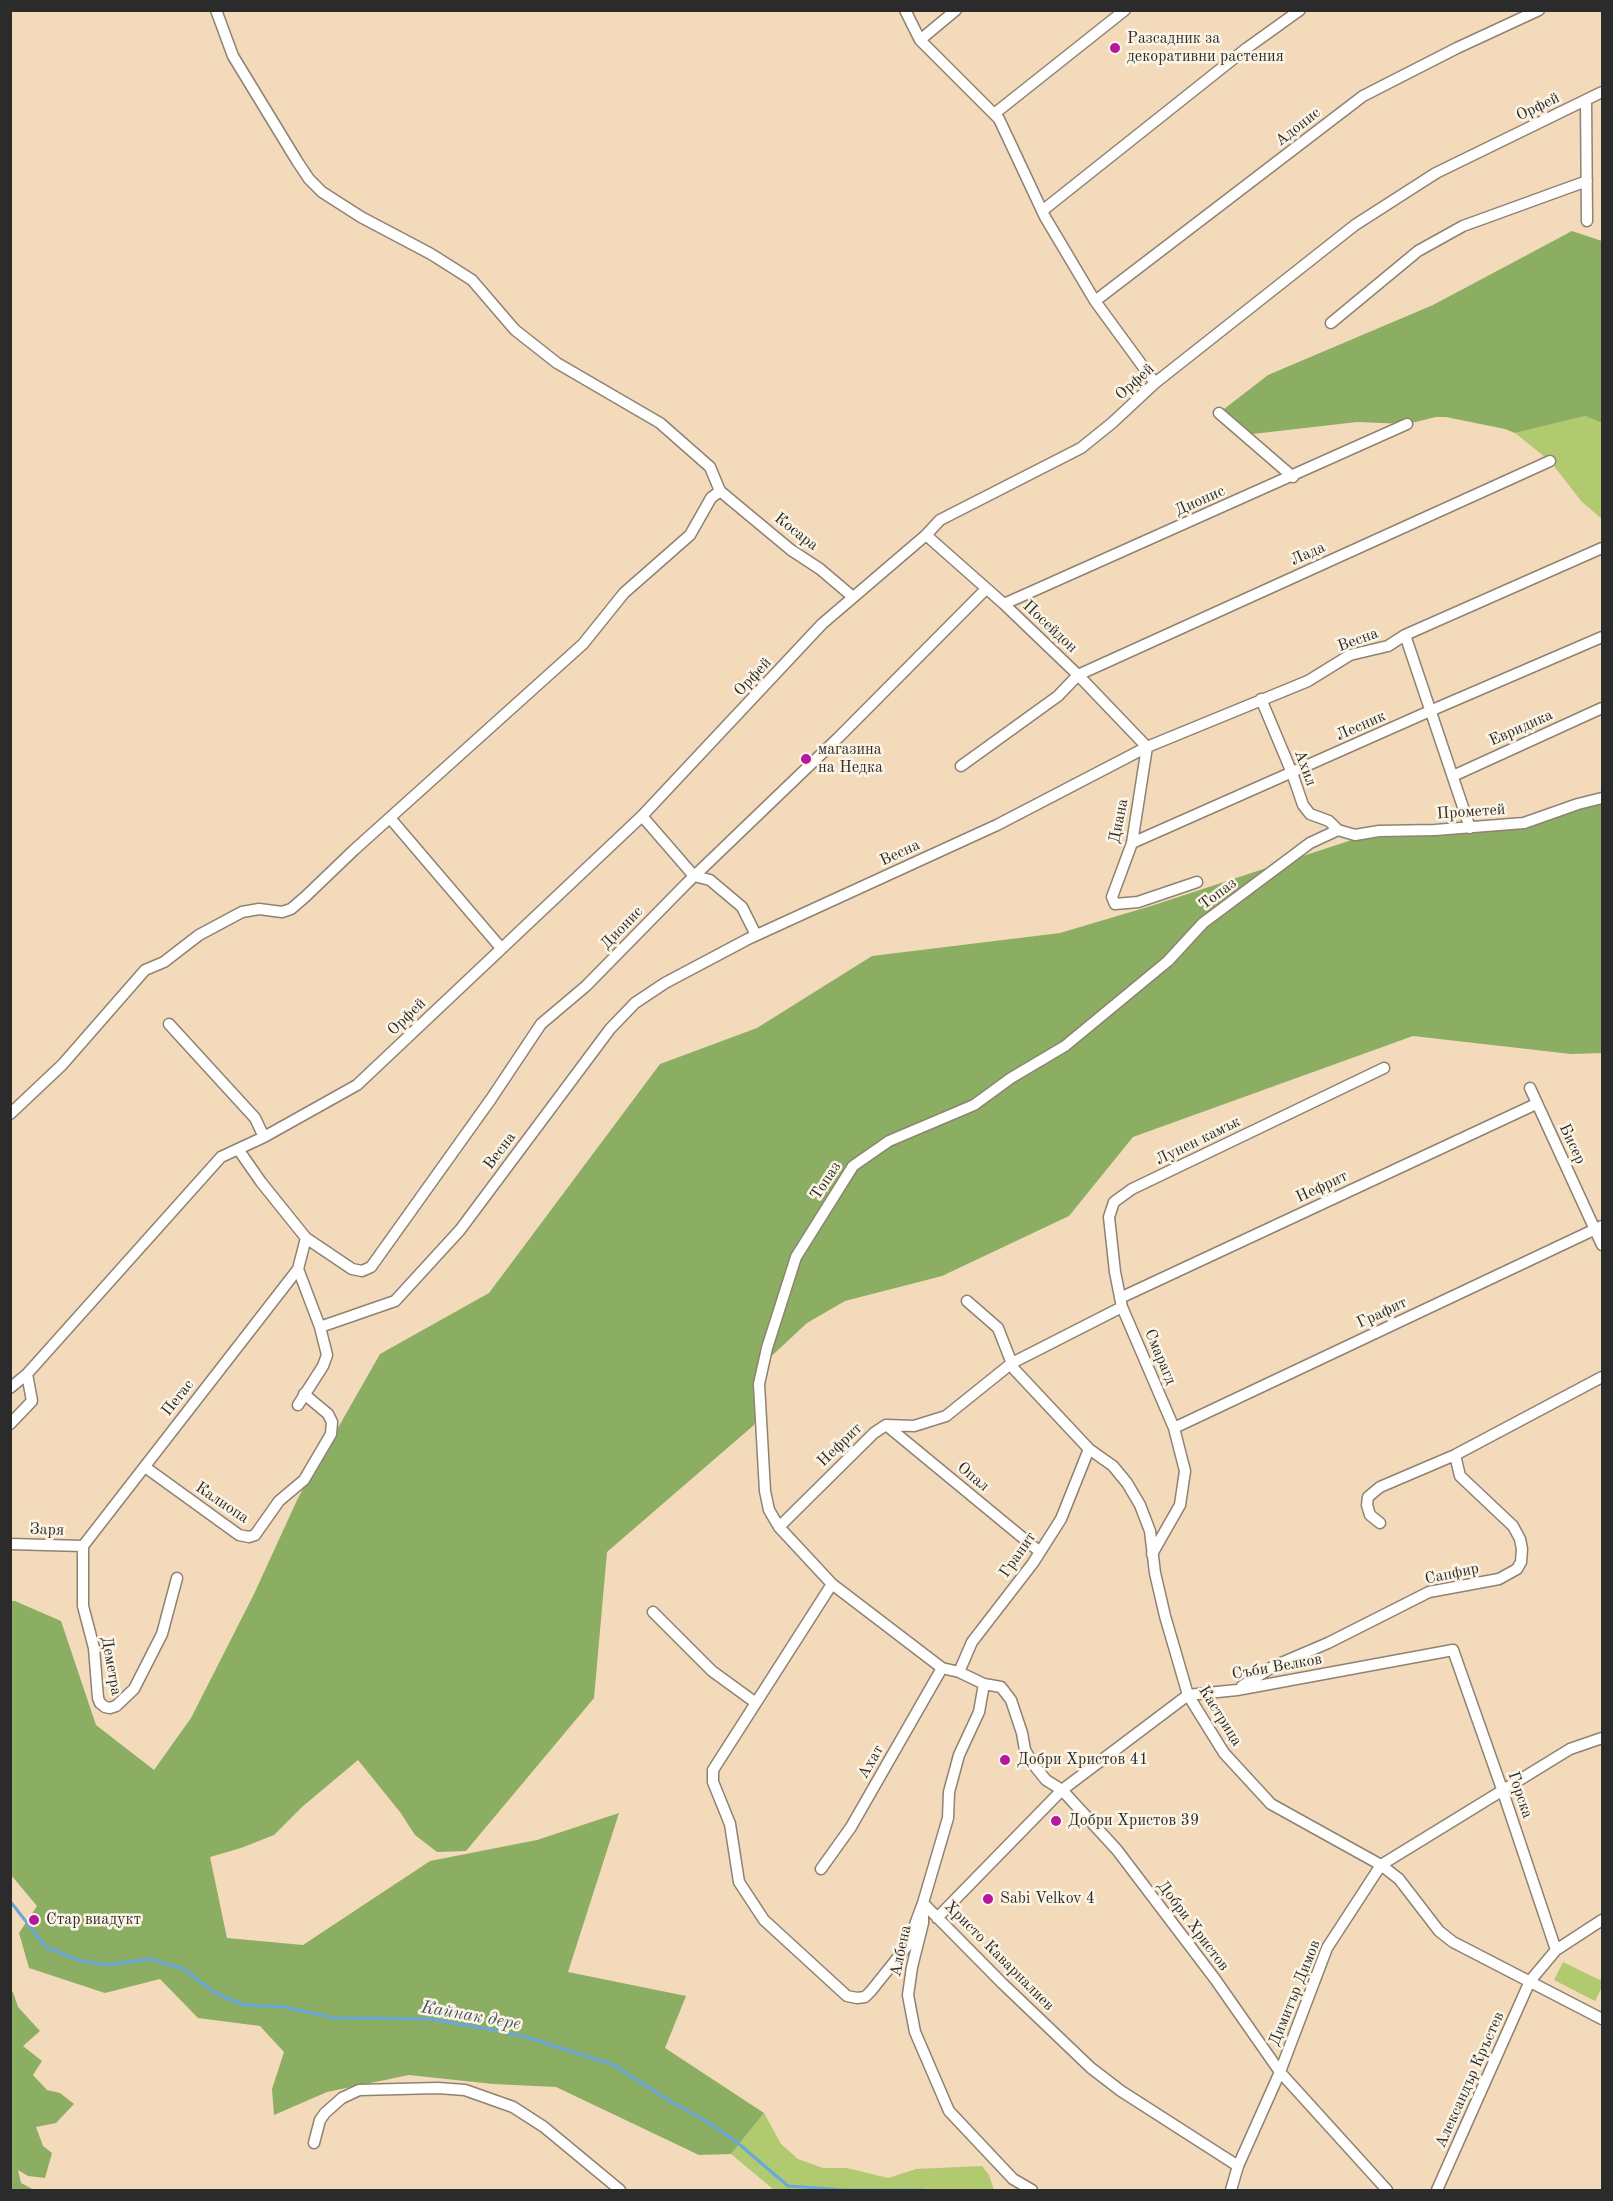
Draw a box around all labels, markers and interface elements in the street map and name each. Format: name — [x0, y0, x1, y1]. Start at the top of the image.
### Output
place label: Разсадник за декоративни растения — [1127, 29, 1284, 67]
marker: Разсадник за декоративни растения — [1108, 41, 1122, 55]
street label: Орфей — [1513, 88, 1563, 126]
street label: Адонис — [1271, 103, 1325, 151]
street label: Орфей — [1111, 359, 1159, 405]
street label: Дионис — [1172, 482, 1228, 520]
street label: Косара — [770, 509, 822, 555]
street label: Лада — [1288, 538, 1328, 570]
street label: Посейдон — [1019, 597, 1081, 657]
street label: Весна — [1335, 624, 1381, 656]
street label: Орфей — [730, 654, 776, 700]
street label: Евридика — [1486, 705, 1556, 751]
street label: Лесник — [1333, 707, 1389, 745]
place label: магазина на Недка — [818, 740, 883, 778]
street label: Ахил — [1290, 747, 1320, 789]
marker: магазина на Недка — [799, 752, 813, 766]
street label: Диана — [1105, 797, 1133, 845]
street label: Прометей — [1436, 800, 1506, 824]
street label: Весна — [877, 835, 923, 871]
street label: Топаз — [1195, 874, 1241, 914]
street label: Дионис — [597, 902, 647, 954]
street label: Орфей — [384, 994, 430, 1040]
street label: Лунен камък — [1152, 1112, 1244, 1170]
street label: Бисер — [1554, 1121, 1590, 1167]
street label: Весна — [480, 1128, 520, 1174]
street label: Топаз — [807, 1158, 845, 1204]
street label: Нефрит — [1293, 1167, 1351, 1207]
street label: Графит — [1354, 1293, 1410, 1333]
street label: Смарагд — [1140, 1326, 1180, 1388]
street label: Пегас — [158, 1376, 198, 1420]
street label: Нефрит — [814, 1419, 866, 1471]
street label: Опал — [953, 1458, 993, 1496]
street label: Калиопа — [191, 1478, 253, 1528]
street label: Заря — [29, 1520, 65, 1540]
street label: Гранит — [995, 1528, 1041, 1582]
street label: Сапфир — [1423, 1559, 1481, 1589]
street label: Деметра — [96, 1635, 126, 1697]
street label: Съби Велков — [1230, 1650, 1324, 1684]
street label: Кастрица — [1194, 1682, 1246, 1750]
street label: Ахат — [854, 1742, 888, 1782]
place label: Добри Христов 41 — [1017, 1750, 1148, 1770]
marker: Добри Христов 41 — [998, 1753, 1012, 1767]
street label: Горска — [1503, 1769, 1537, 1821]
place label: Добри Христов 39 — [1068, 1811, 1199, 1831]
marker: Добри Христов 39 — [1049, 1814, 1063, 1828]
street label: Добри Христов — [1153, 1877, 1233, 1975]
place label: Sabi Velkov 4 — [1000, 1889, 1095, 1909]
marker: Sabi Velkov 4 — [981, 1892, 995, 1906]
street label: Христо Каварналиев — [940, 1897, 1058, 2015]
place label: Стар виадукт — [46, 1910, 141, 1930]
marker: Стар виадукт — [27, 1913, 41, 1927]
street label: Албена — [886, 1923, 916, 1979]
street label: Димитър Димов — [1265, 1937, 1325, 2049]
water label: Кайнак дере — [419, 1997, 523, 2035]
street label: Александър Кръстев — [1431, 2009, 1509, 2151]

